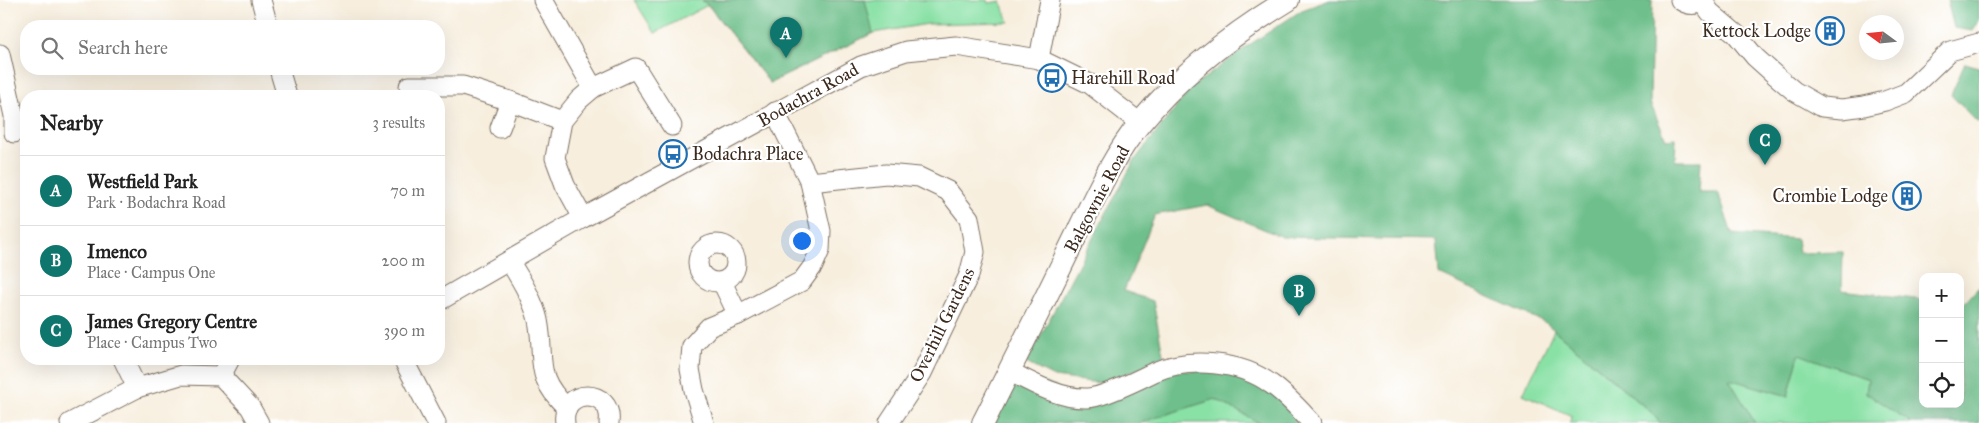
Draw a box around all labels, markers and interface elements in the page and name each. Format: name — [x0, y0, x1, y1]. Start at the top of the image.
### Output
north arrow — [1859, 15, 1904, 60]
building icon: Kettock Lodge — [1815, 16, 1845, 46]
pin: A — [770, 17, 802, 58]
search box — [20, 20, 445, 75]
place label: Kettock Lodge — [1702, 20, 1811, 43]
icon: search — [38, 34, 66, 62]
text: Search here — [78, 36, 168, 59]
street label: Bodachra Road — [754, 58, 862, 132]
bus stop icon: Harehill Road — [1037, 63, 1067, 93]
place label: Harehill Road — [1071, 67, 1175, 89]
text: Nearby — [40, 110, 103, 136]
text: 3 results — [372, 113, 425, 132]
pin: C — [1749, 124, 1781, 165]
bus stop icon: Bodachra Place — [658, 139, 688, 169]
street label: Balgownie Road — [1060, 142, 1135, 257]
place label: Bodachra Place — [692, 143, 803, 165]
text: Westfield Park — [87, 170, 198, 193]
text: A — [51, 181, 61, 200]
text: 70 m — [390, 181, 425, 200]
building icon: Crombie Lodge — [1892, 181, 1922, 211]
place label: Crombie Lodge — [1773, 185, 1888, 208]
text: Park · Bodachra Road — [87, 193, 226, 212]
your location — [789, 228, 815, 254]
text: Imenco — [87, 240, 147, 263]
text: B — [51, 251, 61, 270]
text: 200 m — [382, 251, 425, 270]
text: Place · Campus One — [87, 263, 215, 282]
street label: Overhill Gardens — [905, 264, 979, 386]
map controls — [1919, 273, 1964, 408]
button: + — [1919, 273, 1964, 318]
pin: B — [1283, 275, 1315, 316]
text: James Gregory Centre — [87, 310, 257, 333]
button: − — [1919, 318, 1964, 363]
text: C — [51, 321, 61, 340]
text: 390 m — [384, 321, 425, 340]
text: Place · Campus Two — [87, 333, 217, 352]
button: locate — [1919, 363, 1964, 408]

